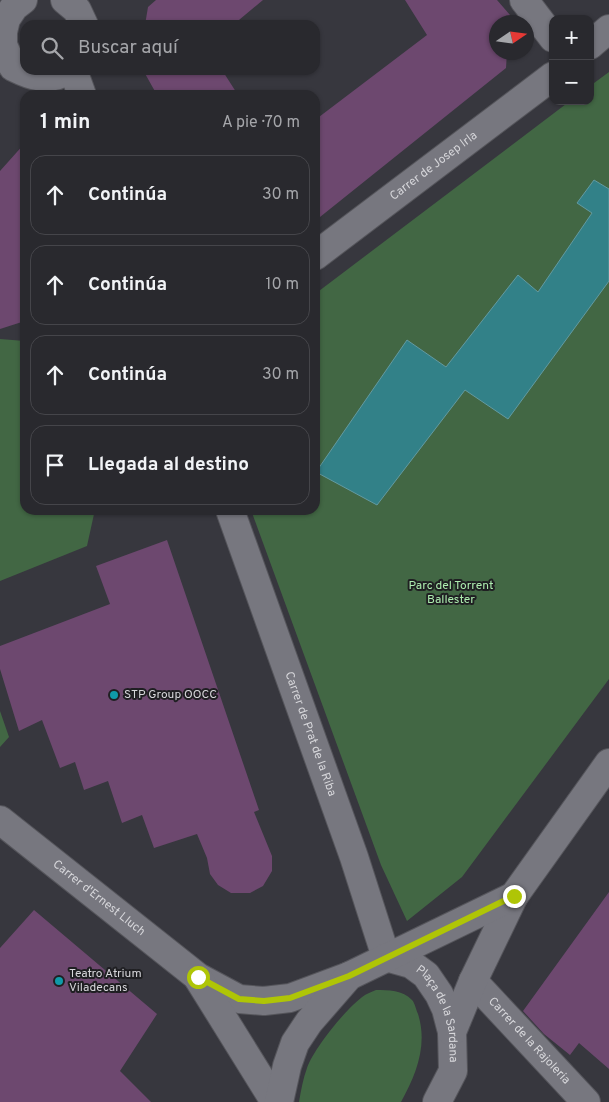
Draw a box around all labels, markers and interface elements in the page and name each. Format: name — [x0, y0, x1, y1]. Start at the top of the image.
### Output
north arrow — [489, 15, 534, 60]
map controls — [549, 15, 594, 105]
button: + — [549, 15, 594, 60]
search box — [20, 20, 320, 75]
icon: search — [38, 34, 66, 62]
text: Buscar aquí — [78, 36, 178, 60]
button: − — [549, 60, 594, 105]
text: 1 min — [40, 109, 90, 136]
text: A pie · 70 m — [222, 113, 300, 133]
street label: Carrer de Josep Irla — [387, 128, 481, 204]
icon: ahead — [41, 181, 69, 209]
text: Continúa — [88, 183, 167, 207]
text: 30 m — [262, 185, 299, 205]
icon: ahead — [41, 271, 69, 299]
text: Continúa — [88, 273, 167, 297]
text: 10 m — [265, 275, 299, 295]
icon: ahead — [41, 361, 69, 389]
text: Continúa — [88, 363, 167, 387]
text: 30 m — [262, 365, 299, 385]
icon: arrive — [41, 451, 69, 479]
text: Llegada al destino — [88, 453, 249, 477]
park label: Parc del Torrent Ballester — [409, 578, 493, 608]
street label: Carrer de Prat de la Riba — [280, 670, 340, 799]
place label: STP Group OOCC — [124, 687, 217, 703]
marker: STP Group OOCC — [108, 689, 120, 701]
street label: Carrer d'Ernest Lluch — [49, 857, 148, 940]
route end — [503, 885, 526, 908]
street label: Plaça de la Sardana — [412, 962, 461, 1063]
place label: Teatro Atrium Viladecans — [69, 966, 142, 996]
route start — [187, 966, 210, 989]
marker: Teatro Atrium Viladecans — [53, 975, 65, 987]
street label: Carrer de la Rajoleria — [484, 994, 574, 1088]

